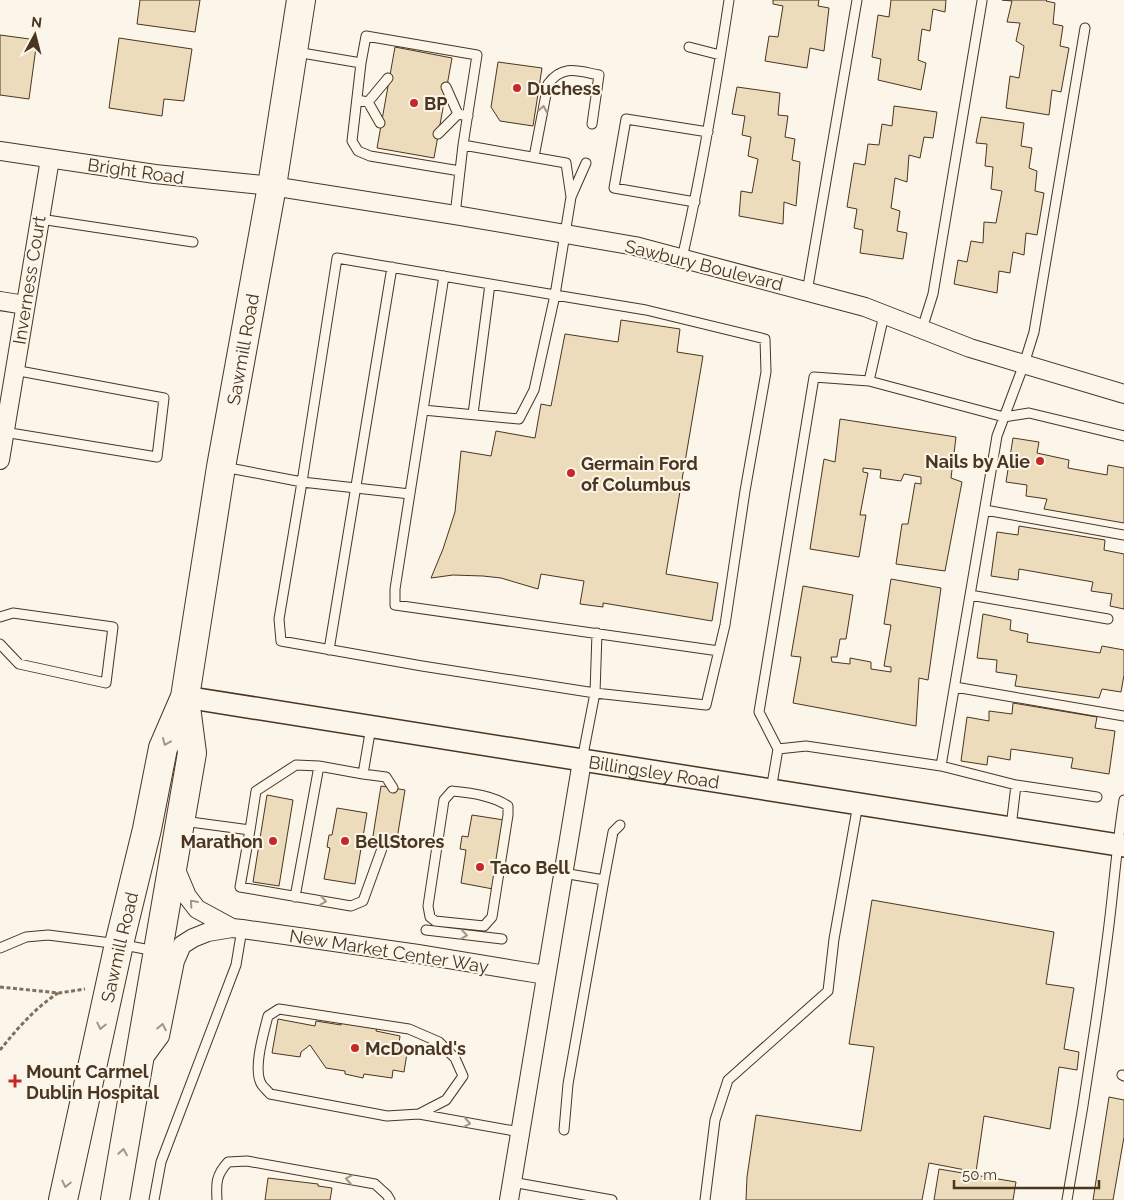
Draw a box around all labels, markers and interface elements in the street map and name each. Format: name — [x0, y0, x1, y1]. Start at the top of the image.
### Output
north arrow — [10, 10, 60, 60]
text: N — [30, 14, 43, 31]
place label: Duchess — [527, 78, 601, 99]
marker: Duchess — [511, 82, 523, 94]
place label: BP — [424, 93, 447, 114]
marker: BP — [408, 97, 420, 109]
one-way arrow — [538, 104, 548, 113]
street label: Bright Road — [86, 154, 186, 188]
street label: Inverness Court — [8, 214, 50, 346]
street label: Sawbury Boulevard — [623, 235, 785, 295]
street label: Sawmill Road — [222, 292, 263, 407]
place label: Nails by Alie — [925, 451, 1030, 472]
place label: Germain Ford of Columbus — [581, 453, 698, 495]
marker: Nails by Alie — [1034, 455, 1046, 467]
marker: Germain Ford of Columbus — [565, 467, 577, 479]
one-way arrow — [162, 737, 172, 746]
street label: Billingsley Road — [587, 751, 721, 792]
place label: Marathon — [180, 831, 263, 852]
place label: BellStores — [355, 831, 445, 852]
marker: Marathon — [267, 835, 279, 847]
marker: BellStores — [339, 835, 351, 847]
place label: Taco Bell — [490, 857, 570, 878]
marker: Taco Bell — [474, 861, 486, 873]
street label: Sawmill Road — [96, 890, 142, 1004]
one-way arrow — [319, 896, 327, 906]
one-way arrow — [190, 900, 199, 909]
street label: New Market Center Way — [288, 925, 490, 977]
one-way arrow — [460, 929, 468, 940]
one-way arrow — [97, 1021, 107, 1030]
one-way arrow — [156, 1022, 167, 1031]
place label: McDonald's — [365, 1038, 466, 1059]
marker: McDonald's — [349, 1042, 361, 1054]
place label: Mount Carmel Dublin Hospital — [26, 1061, 159, 1103]
marker: Mount Carmel Dublin Hospital — [8, 1074, 22, 1088]
one-way arrow — [462, 1118, 471, 1128]
one-way arrow — [117, 1148, 128, 1156]
scale bar — [954, 1158, 1099, 1190]
text: 50 m — [962, 1166, 997, 1184]
one-way arrow — [344, 1175, 353, 1185]
one-way arrow — [61, 1180, 72, 1189]

